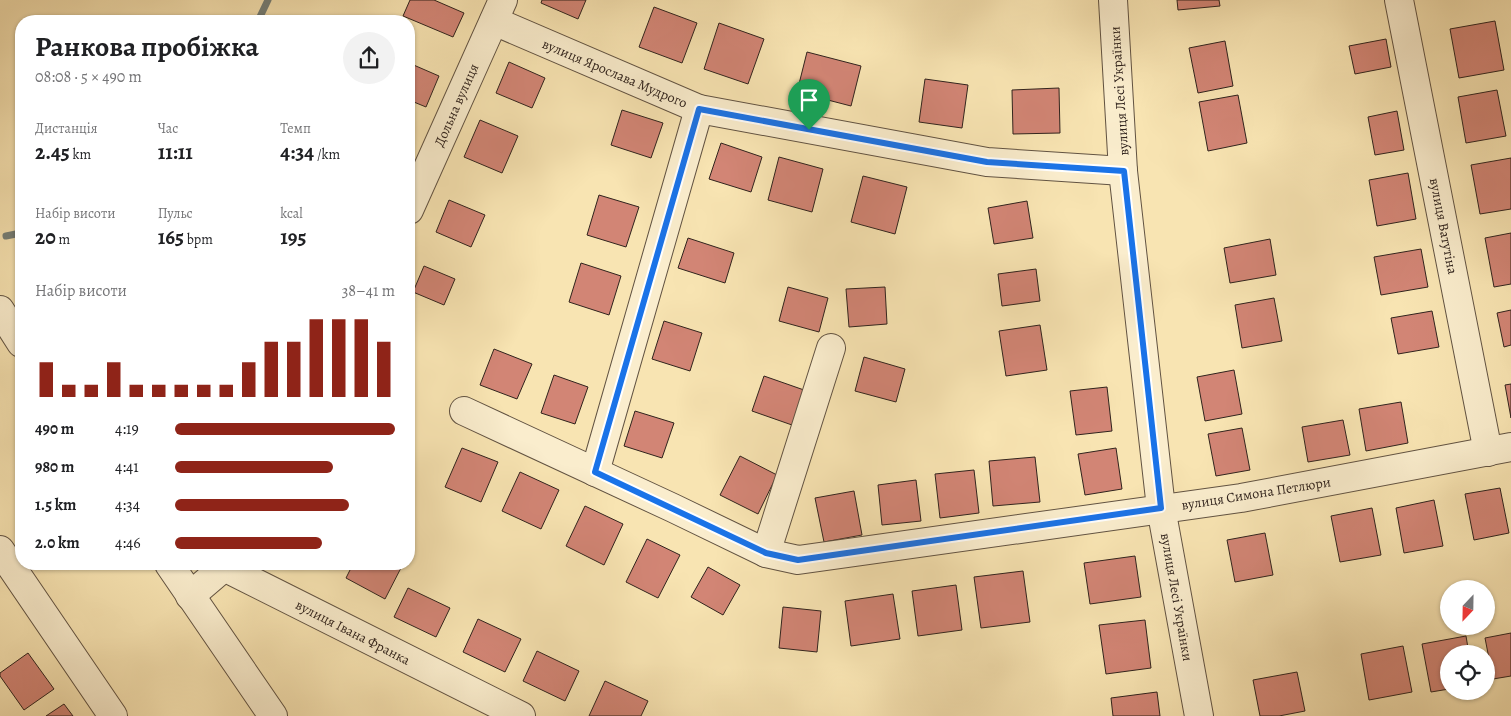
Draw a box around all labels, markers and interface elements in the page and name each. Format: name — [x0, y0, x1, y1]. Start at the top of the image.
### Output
street label: вулиця Лесі Українки — [1105, 26, 1133, 156]
text: Ранкова пробіжка — [35, 28, 259, 66]
button: share — [343, 32, 395, 84]
street label: вулиця Ярослава Мудрого — [539, 34, 690, 113]
street label: Дольна вулиця — [430, 60, 483, 150]
text: 08:08 · 5 × 490 m — [35, 66, 142, 88]
pin — [788, 79, 830, 130]
icon: arrive — [795, 86, 823, 114]
text: Дистанція — [35, 119, 98, 138]
text: Час — [158, 119, 178, 138]
text: Темп — [280, 119, 311, 138]
text: 2.45 — [35, 138, 70, 166]
text: 11:11 — [158, 138, 193, 166]
text: 4:34 — [280, 138, 314, 166]
text: km — [70, 145, 91, 164]
text: /km — [314, 145, 340, 164]
street label: вулиця Ватутіна — [1425, 176, 1462, 276]
text: Набір висоти — [35, 204, 115, 223]
text: Пульс — [158, 204, 193, 223]
text: kcal — [280, 204, 303, 223]
text: 20 — [35, 223, 56, 251]
text: 165 — [158, 223, 184, 251]
text: 195 — [280, 223, 307, 251]
text: m — [56, 230, 70, 249]
text: bpm — [184, 230, 213, 249]
text: Набір висоти — [35, 280, 127, 302]
text: 38–41 m — [342, 280, 395, 302]
text: 490 m — [35, 418, 74, 440]
text: 4:19 — [115, 418, 139, 440]
text: 980 m — [35, 456, 74, 478]
text: 4:41 — [115, 456, 139, 478]
street label: вулиця Симона Петлюри — [1180, 472, 1332, 515]
text: 1.5 km — [35, 494, 76, 516]
text: 4:34 — [115, 494, 140, 516]
text: 2.0 km — [35, 532, 80, 554]
text: 4:46 — [115, 532, 141, 554]
street label: вулиця Лесі Українки — [1156, 532, 1197, 663]
north arrow — [1440, 580, 1495, 635]
map controls — [1440, 580, 1495, 700]
street label: вулиця Івана Франка — [292, 595, 414, 670]
button: locate — [1440, 645, 1495, 700]

